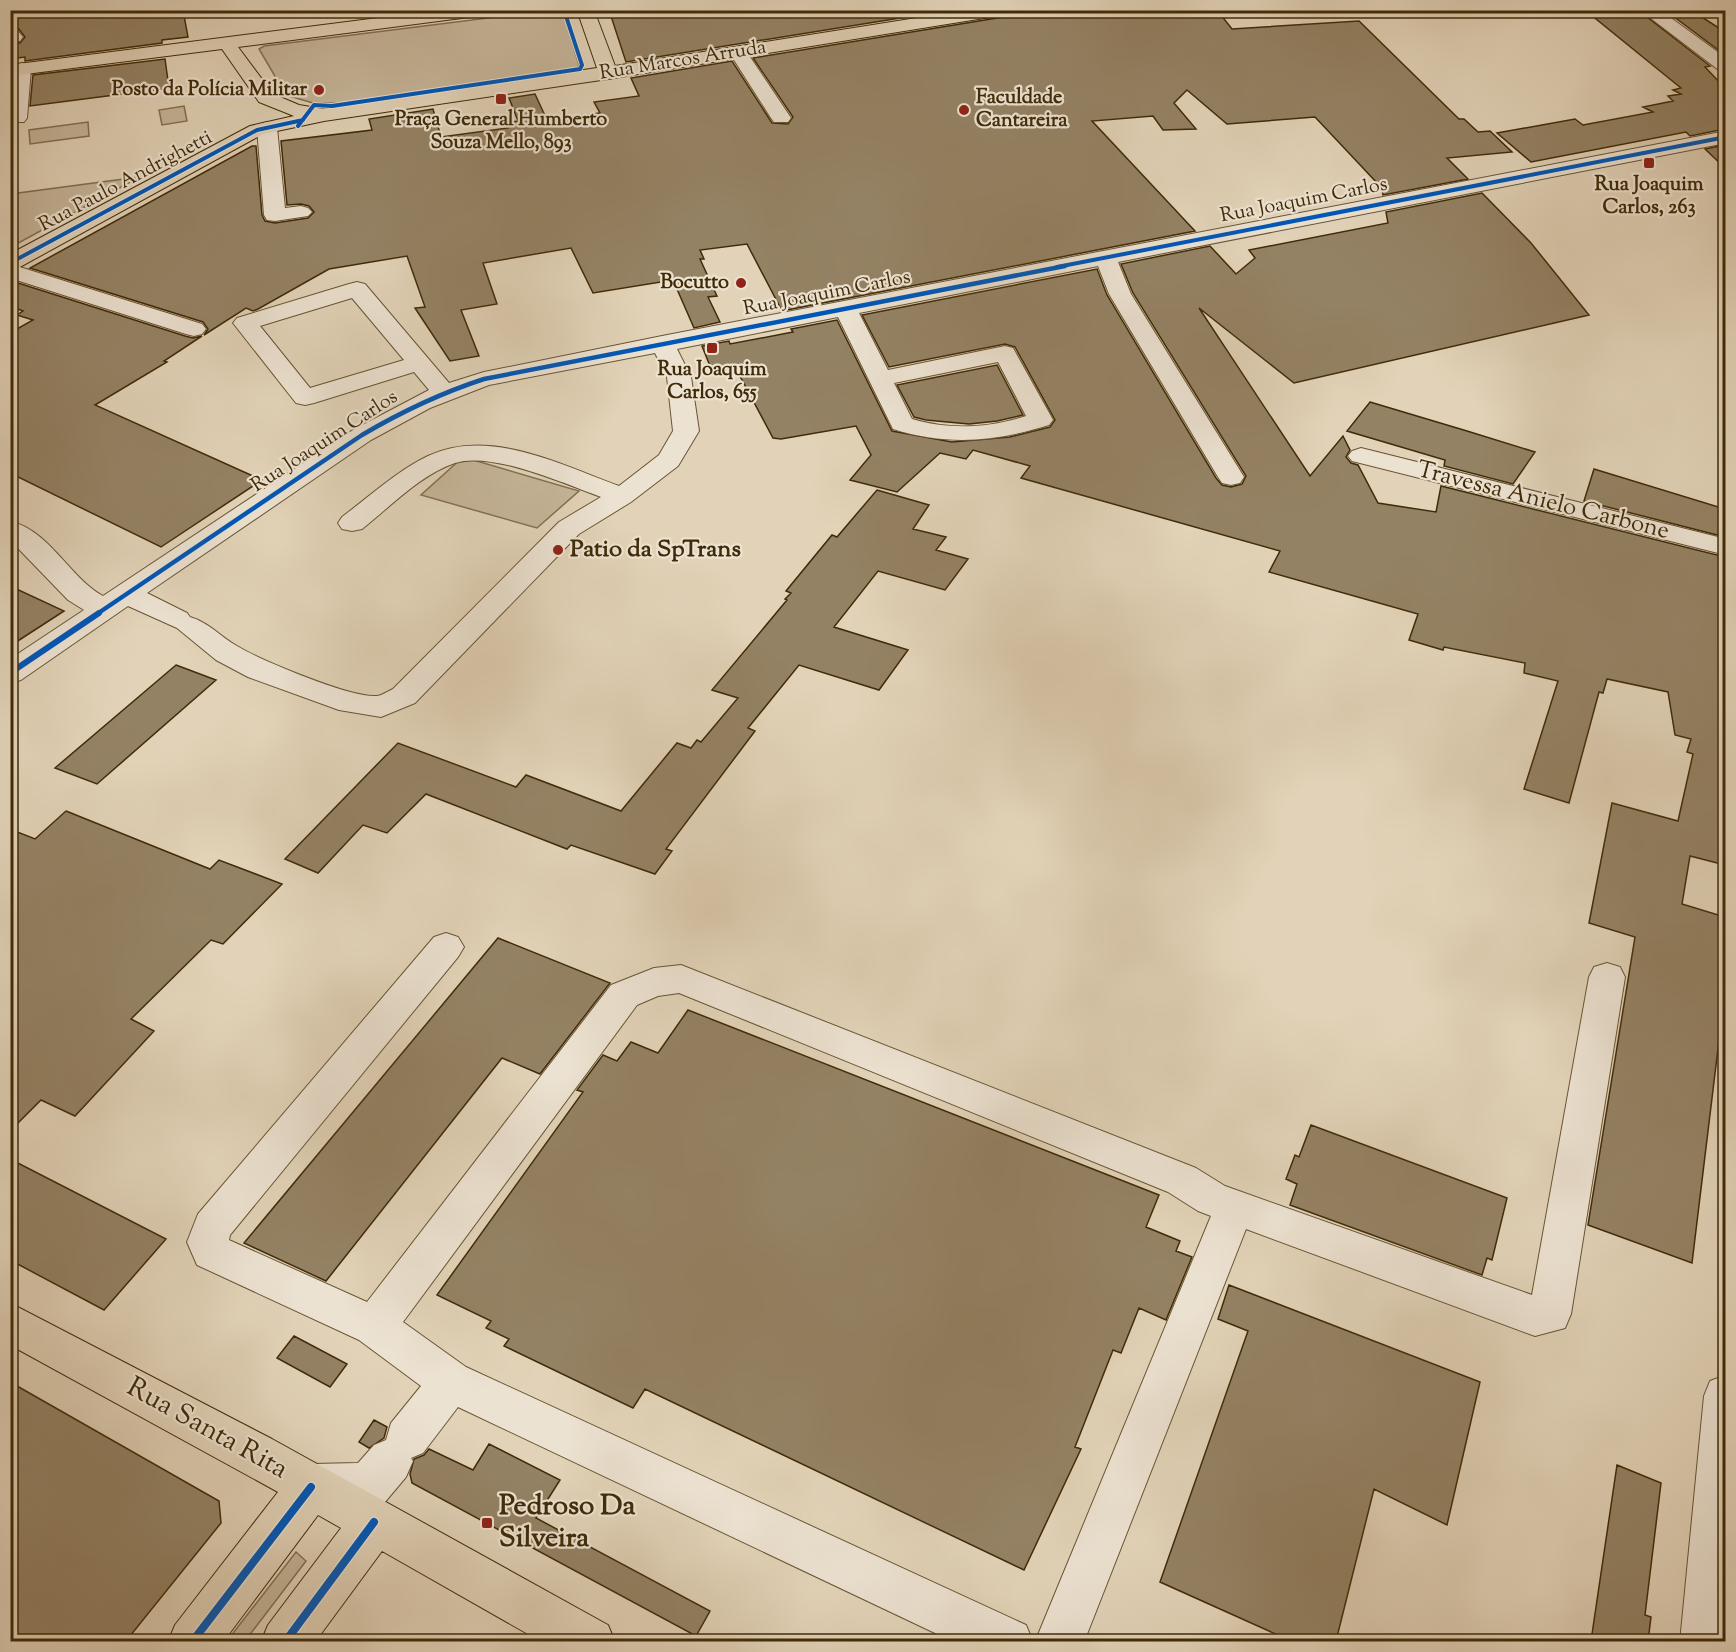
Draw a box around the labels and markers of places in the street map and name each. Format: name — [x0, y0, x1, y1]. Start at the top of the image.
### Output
place label: Posto da Polícia Militar — [112, 76, 307, 105]
marker: Posto da Polícia Militar — [312, 83, 326, 97]
place label: Faculdade Cantareira — [976, 84, 1068, 136]
marker: Praça General Humberto Souza Mello, 893 — [494, 92, 508, 106]
marker: Faculdade Cantareira — [957, 103, 971, 117]
place label: Praça General Humberto Souza Mello, 893 — [395, 106, 607, 158]
marker: Rua Joaquim Carlos, 263 — [1642, 156, 1656, 170]
place label: Rua Joaquim Carlos, 263 — [1594, 171, 1704, 223]
place label: Bocutto — [660, 269, 729, 298]
marker: Bocutto — [734, 276, 748, 290]
marker: Rua Joaquim Carlos, 655 — [705, 341, 719, 355]
place label: Rua Joaquim Carlos, 655 — [657, 356, 767, 408]
place label: Patio da SpTrans — [570, 533, 741, 567]
marker: Patio da SpTrans — [551, 543, 565, 557]
place label: Pedroso Da Silveira — [499, 1487, 635, 1559]
marker: Pedroso Da Silveira — [480, 1516, 494, 1530]

